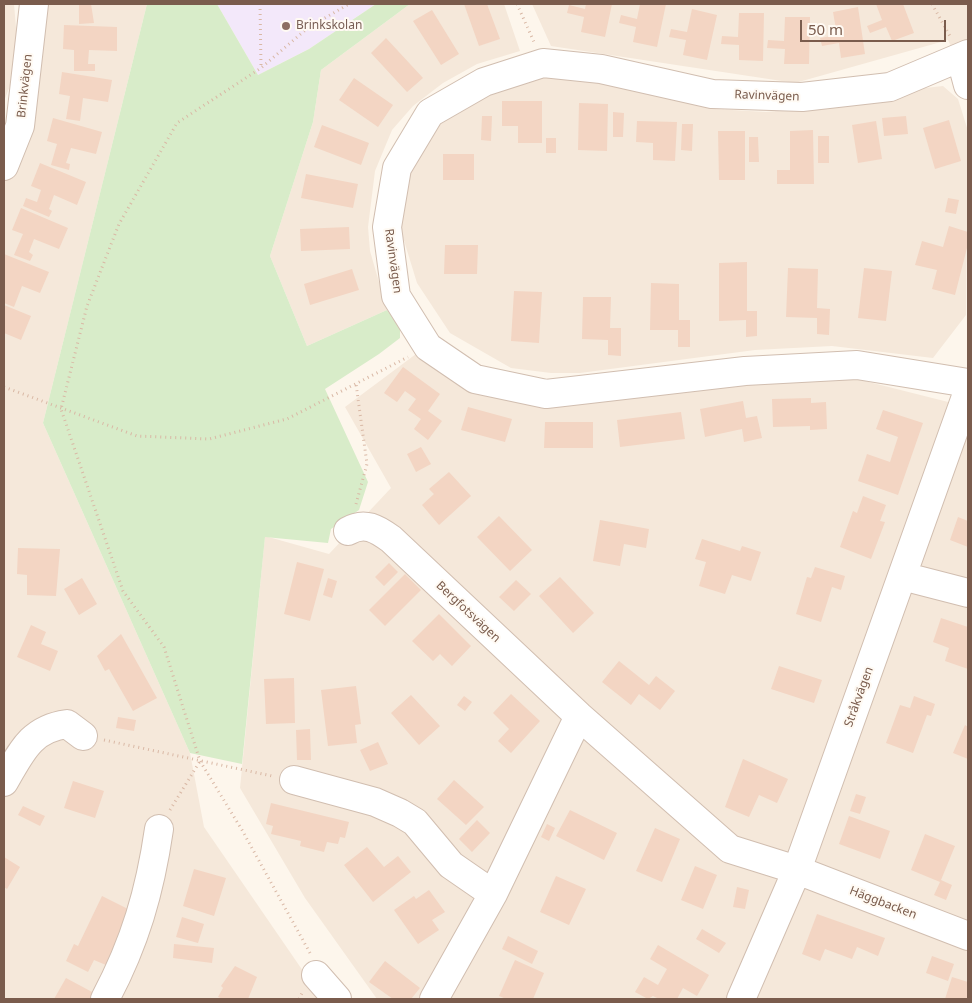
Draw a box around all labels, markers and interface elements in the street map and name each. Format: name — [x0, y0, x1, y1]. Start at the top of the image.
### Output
scale bar — [802, 10, 948, 42]
place label: Brinkskolan — [296, 19, 362, 33]
text: 50 m — [808, 19, 843, 39]
marker: Brinkskolan — [280, 20, 292, 32]
street label: Brinkvägen — [14, 53, 36, 119]
street label: Ravinvägen — [734, 88, 800, 104]
street label: Ravinvägen — [381, 228, 405, 294]
street label: Bergfotsvägen — [433, 579, 503, 645]
street label: Stråkvägen — [841, 665, 877, 729]
street label: Häggbacken — [847, 884, 919, 922]

